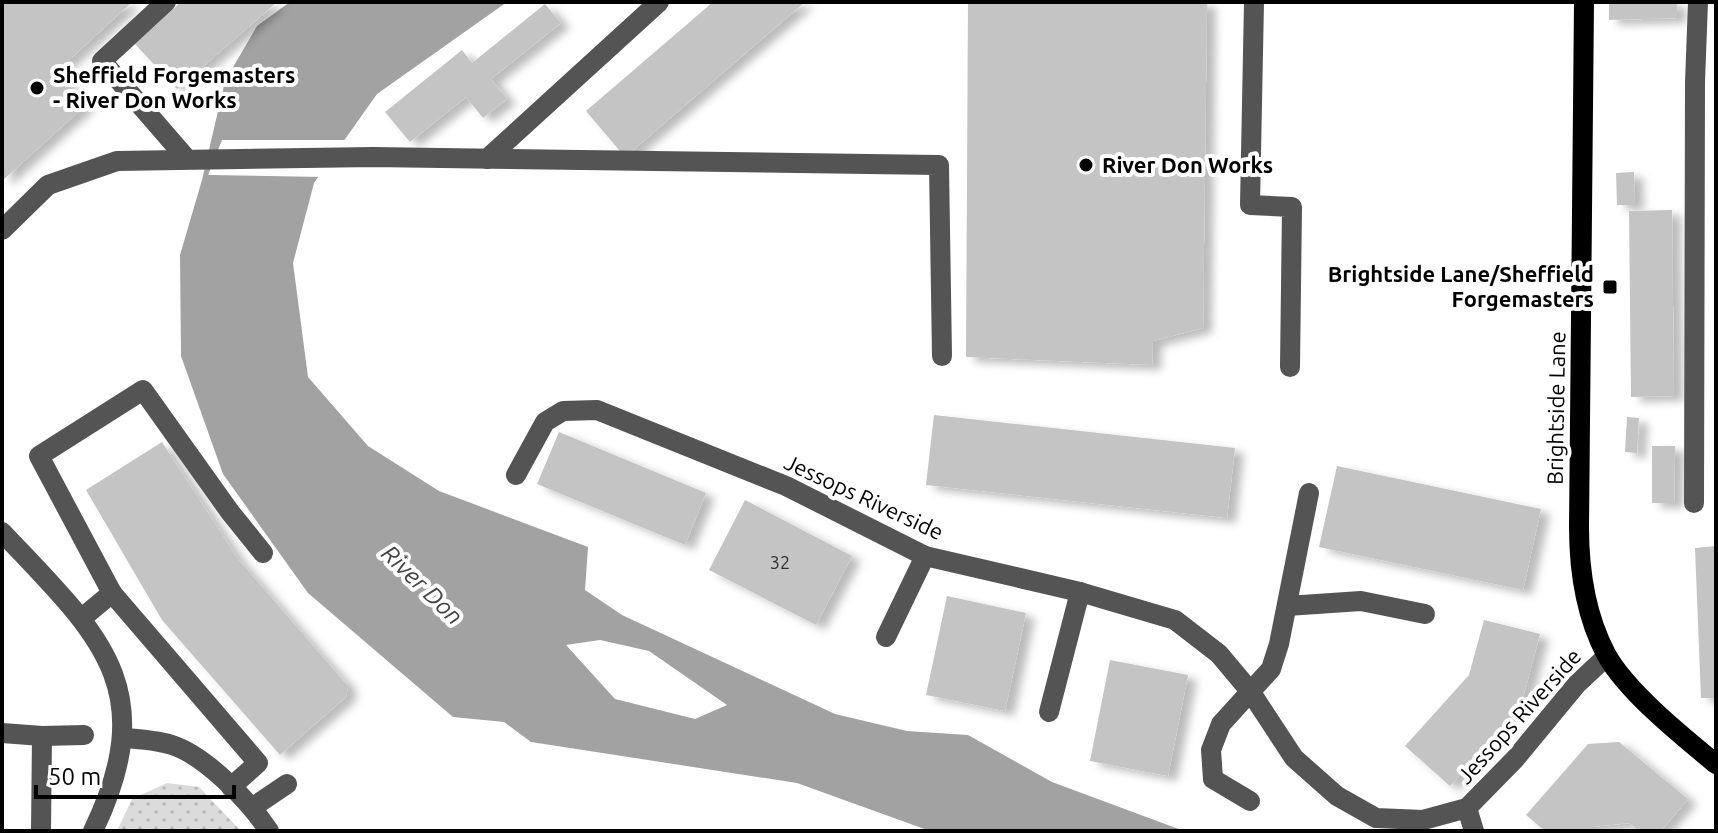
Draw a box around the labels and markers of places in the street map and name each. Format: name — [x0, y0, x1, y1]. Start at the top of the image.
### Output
place label: Sheffield Forgemasters - River Don Works — [53, 62, 295, 112]
marker: Sheffield Forgemasters - River Don Works — [28, 79, 46, 97]
place label: River Don Works — [1102, 152, 1273, 177]
marker: River Don Works — [1077, 156, 1095, 174]
place label: Brightside Lane/Sheffield Forgemasters — [1328, 261, 1594, 311]
marker: Brightside Lane/Sheffield Forgemasters — [1601, 278, 1619, 296]

